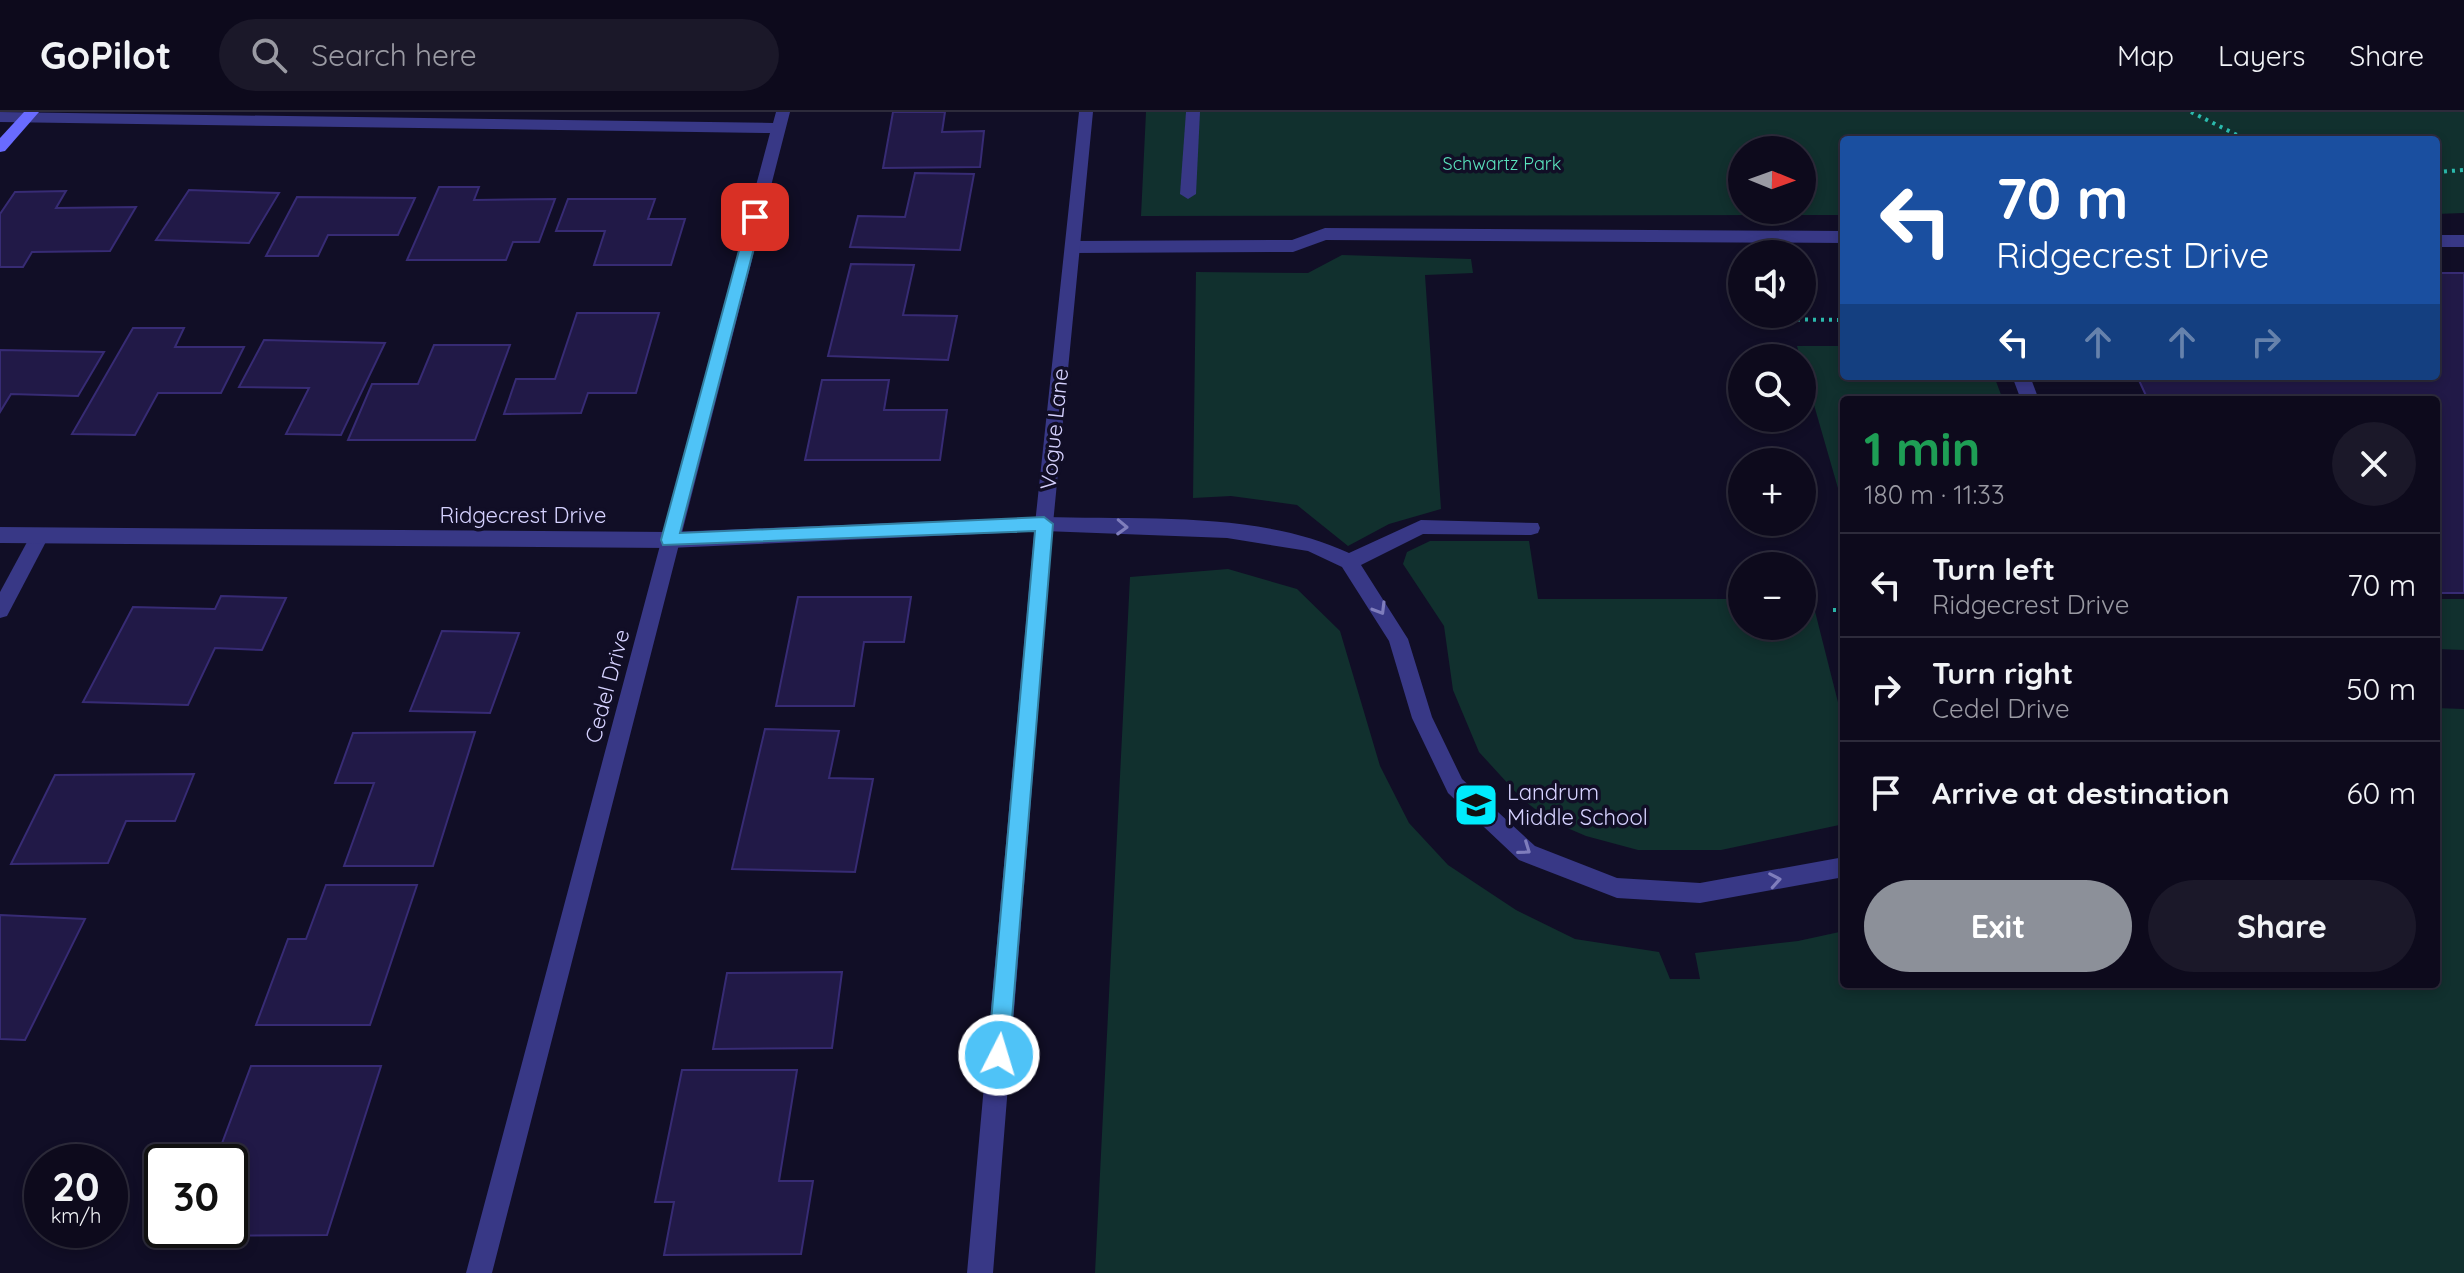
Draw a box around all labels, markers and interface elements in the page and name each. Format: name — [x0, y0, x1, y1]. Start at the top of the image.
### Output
search box — [219, 19, 779, 91]
text: GoPilot — [40, 31, 171, 79]
icon: search — [247, 33, 291, 77]
text: Search here — [311, 36, 477, 74]
text: Map — [2117, 38, 2174, 73]
text: Layers — [2218, 38, 2305, 73]
text: Share — [2349, 38, 2424, 73]
north arrow — [1728, 136, 1816, 224]
map controls — [1728, 136, 1816, 640]
park label: Schwartz Park — [1443, 152, 1561, 175]
text: 70 m — [1996, 163, 2128, 233]
icon: left — [1864, 168, 1968, 272]
pin — [721, 183, 789, 251]
icon: arrive — [733, 195, 777, 239]
text: Ridgecrest Drive — [1996, 232, 2269, 277]
button: sound — [1728, 240, 1816, 328]
icon: left — [1992, 320, 2036, 364]
icon: ahead — [2076, 320, 2120, 364]
icon: ahead — [2160, 320, 2204, 364]
icon: right — [2244, 320, 2288, 364]
button: search — [1728, 344, 1816, 432]
street label: Vogue Lane — [1034, 367, 1074, 491]
text: 1 min — [1864, 418, 1980, 478]
button: close — [2332, 422, 2416, 506]
button: + — [1728, 448, 1816, 536]
text: 180 m · 11:33 — [1864, 478, 2005, 511]
street label: Ridgecrest Drive — [439, 501, 607, 529]
one-way arrow — [1116, 518, 1129, 535]
text: Turn left — [1932, 550, 2055, 588]
button: − — [1728, 552, 1816, 640]
icon: left — [1864, 563, 1908, 607]
text: 70 m — [2347, 566, 2416, 604]
text: Ridgecrest Drive — [1932, 588, 2129, 621]
one-way arrow — [1371, 600, 1386, 615]
street label: Cedel Drive — [578, 626, 636, 746]
text: Turn right — [1932, 654, 2073, 692]
icon: right — [1864, 667, 1908, 711]
text: 50 m — [2346, 670, 2416, 708]
text: Cedel Drive — [1932, 692, 2070, 725]
icon: arrive — [1864, 771, 1908, 815]
text: Arrive at destination — [1932, 774, 2230, 812]
text: 60 m — [2346, 774, 2416, 812]
place label: Landrum Middle School — [1507, 778, 1648, 831]
school or university icon: Landrum Middle School — [1452, 781, 1500, 829]
one-way arrow — [1516, 839, 1531, 854]
one-way arrow — [1769, 872, 1782, 889]
button: Exit — [1864, 880, 2132, 972]
button: Share — [2148, 880, 2416, 972]
position arrow — [957, 1013, 1041, 1097]
speed limit sign: 30 — [144, 1144, 248, 1248]
text: 20 — [52, 1161, 100, 1211]
text: km/h — [51, 1203, 101, 1228]

